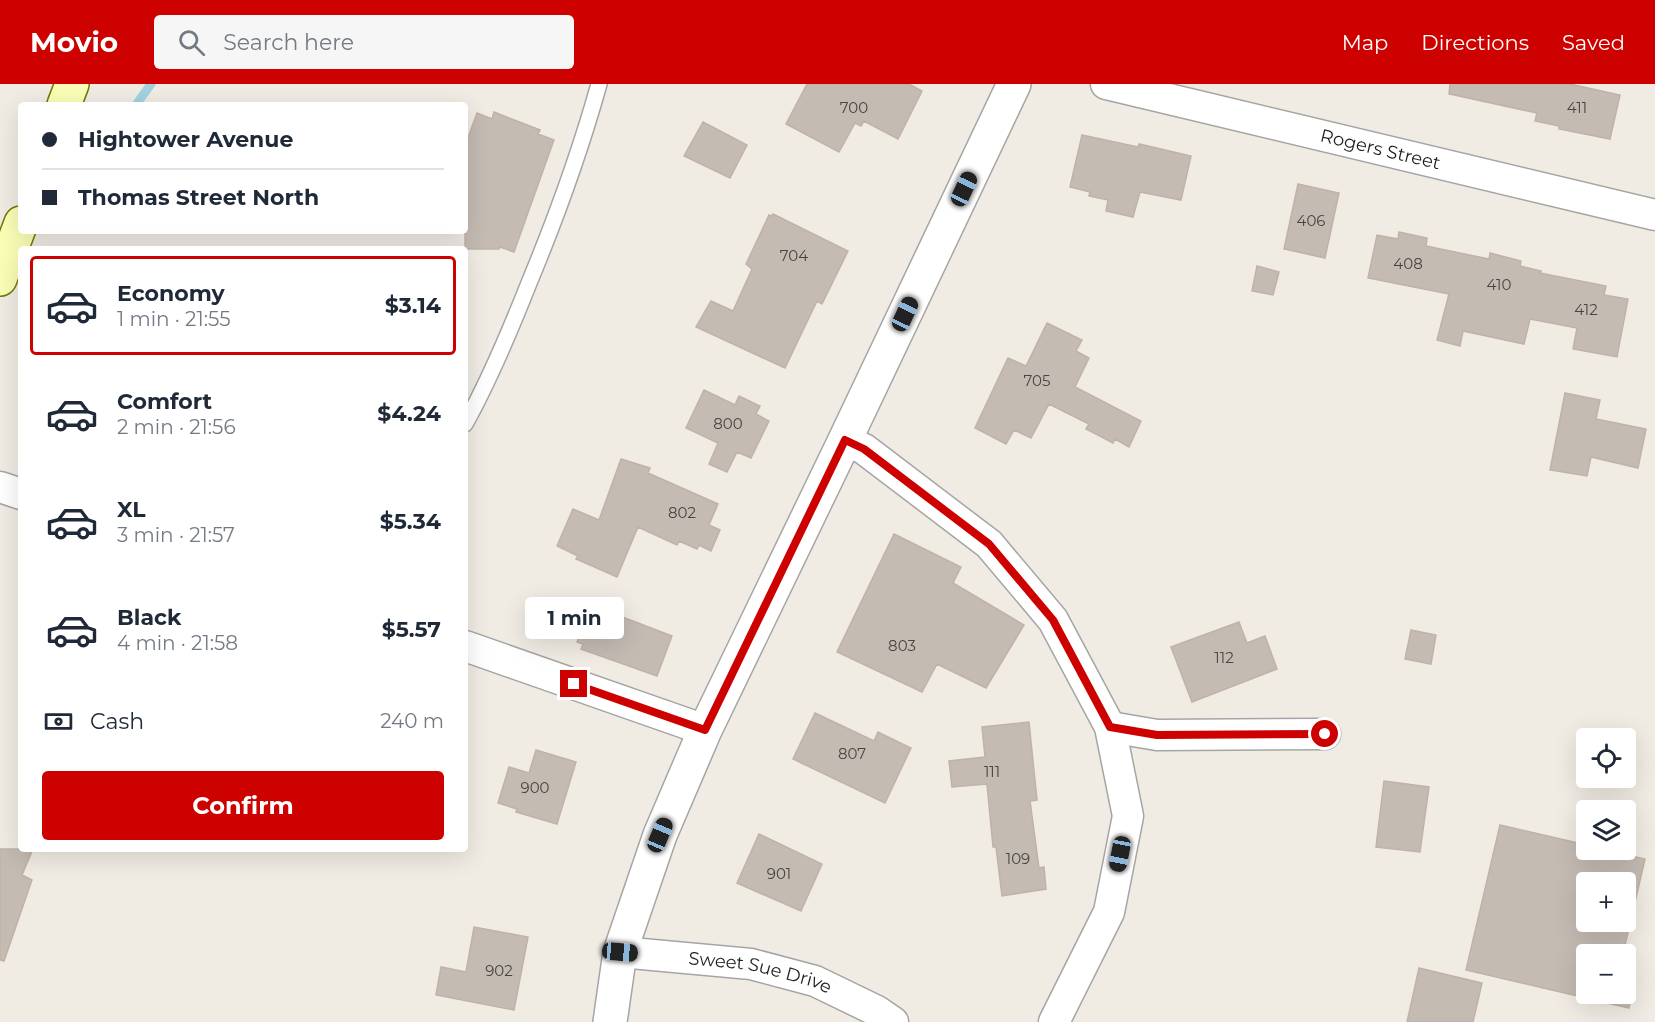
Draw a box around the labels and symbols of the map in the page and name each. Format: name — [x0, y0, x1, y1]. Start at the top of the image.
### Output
house number: 700 — [840, 98, 868, 117]
house number: 411 — [1567, 98, 1587, 117]
street label: Rogers Street — [1318, 125, 1443, 174]
car — [948, 169, 980, 209]
house number: 406 — [1297, 211, 1325, 230]
house number: 704 — [780, 246, 808, 265]
house number: 408 — [1393, 254, 1423, 273]
house number: 410 — [1487, 275, 1512, 294]
car — [889, 294, 921, 334]
house number: 412 — [1574, 300, 1598, 319]
house number: 705 — [1024, 371, 1050, 390]
house number: 800 — [713, 414, 743, 433]
house number: 802 — [668, 503, 696, 522]
callout: 1 min — [524, 597, 624, 639]
house number: 803 — [888, 636, 916, 655]
house number: 112 — [1214, 648, 1234, 667]
route end — [560, 670, 587, 697]
route start — [1311, 720, 1338, 747]
house number: 807 — [838, 744, 866, 763]
house number: 111 — [984, 762, 1000, 781]
house number: 900 — [521, 778, 550, 797]
car — [645, 815, 675, 855]
car — [1108, 835, 1132, 873]
house number: 109 — [1006, 849, 1030, 868]
house number: 901 — [767, 864, 791, 883]
car — [601, 941, 639, 963]
street label: Sweet Sue Drive — [688, 947, 836, 999]
house number: 902 — [485, 961, 513, 980]

